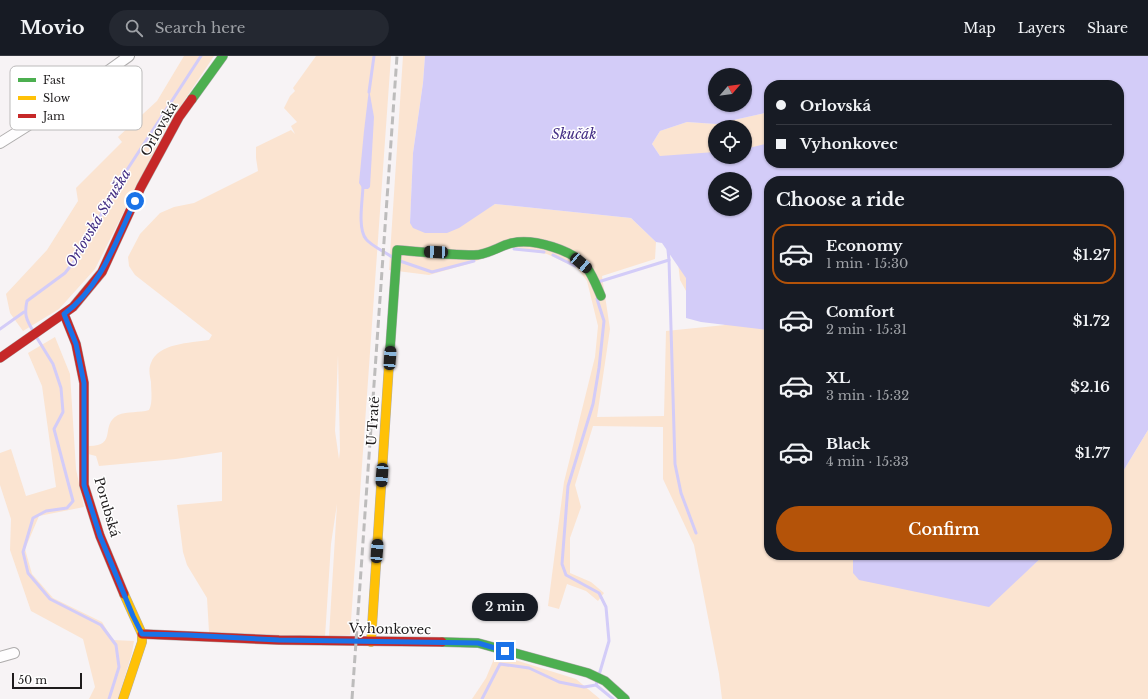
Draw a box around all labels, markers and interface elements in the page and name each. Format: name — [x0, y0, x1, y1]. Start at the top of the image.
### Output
search box — [109, 10, 389, 46]
text: Movio — [20, 16, 85, 39]
icon: search — [123, 17, 145, 39]
text: Search here — [155, 18, 245, 37]
text: Map — [963, 19, 996, 37]
text: Layers — [1018, 19, 1065, 37]
text: Share — [1087, 19, 1128, 37]
legend — [10, 66, 142, 130]
north arrow — [708, 68, 752, 112]
map controls — [708, 68, 752, 216]
text: Fast — [43, 73, 66, 87]
text: Slow — [43, 91, 71, 105]
text: Orlovská — [800, 96, 871, 115]
street label: Orlovská — [137, 98, 182, 159]
text: Jam — [41, 109, 65, 123]
button: locate — [708, 120, 752, 164]
water label: Skučák — [551, 125, 597, 143]
text: Vyhonkovec — [800, 134, 898, 153]
water label: Orlovská Stružka — [61, 165, 135, 271]
button: layers — [708, 172, 752, 216]
text: Choose a ride — [776, 189, 905, 211]
route start — [126, 192, 144, 210]
icon: car — [778, 236, 814, 272]
text: Economy — [826, 236, 903, 255]
text: $1.27 — [1073, 245, 1110, 264]
car — [424, 246, 448, 258]
car — [568, 251, 594, 275]
text: 1 min · 15:30 — [826, 255, 908, 272]
icon: car — [778, 302, 814, 338]
text: Comfort — [826, 302, 894, 321]
text: $1.72 — [1073, 311, 1110, 330]
text: 2 min · 15:31 — [826, 321, 907, 338]
car — [383, 346, 397, 370]
icon: car — [778, 368, 814, 404]
text: XL — [826, 368, 850, 387]
text: $2.16 — [1070, 377, 1110, 396]
text: 3 min · 15:32 — [826, 387, 909, 404]
street label: U Tratě — [363, 396, 383, 446]
icon: car — [778, 434, 814, 470]
text: Black — [826, 434, 870, 453]
text: $1.77 — [1075, 443, 1110, 462]
text: 4 min · 15:33 — [826, 453, 909, 470]
car — [375, 463, 389, 487]
street label: Porubská — [90, 475, 124, 540]
button: Confirm — [776, 506, 1112, 552]
car — [370, 539, 384, 563]
callout: 2 min — [472, 593, 538, 621]
text: 2 min — [485, 598, 525, 615]
street label: Vyhonkovec — [348, 620, 431, 638]
route end — [496, 642, 514, 660]
scale bar — [12, 671, 82, 690]
text: 50 m — [18, 673, 47, 687]

